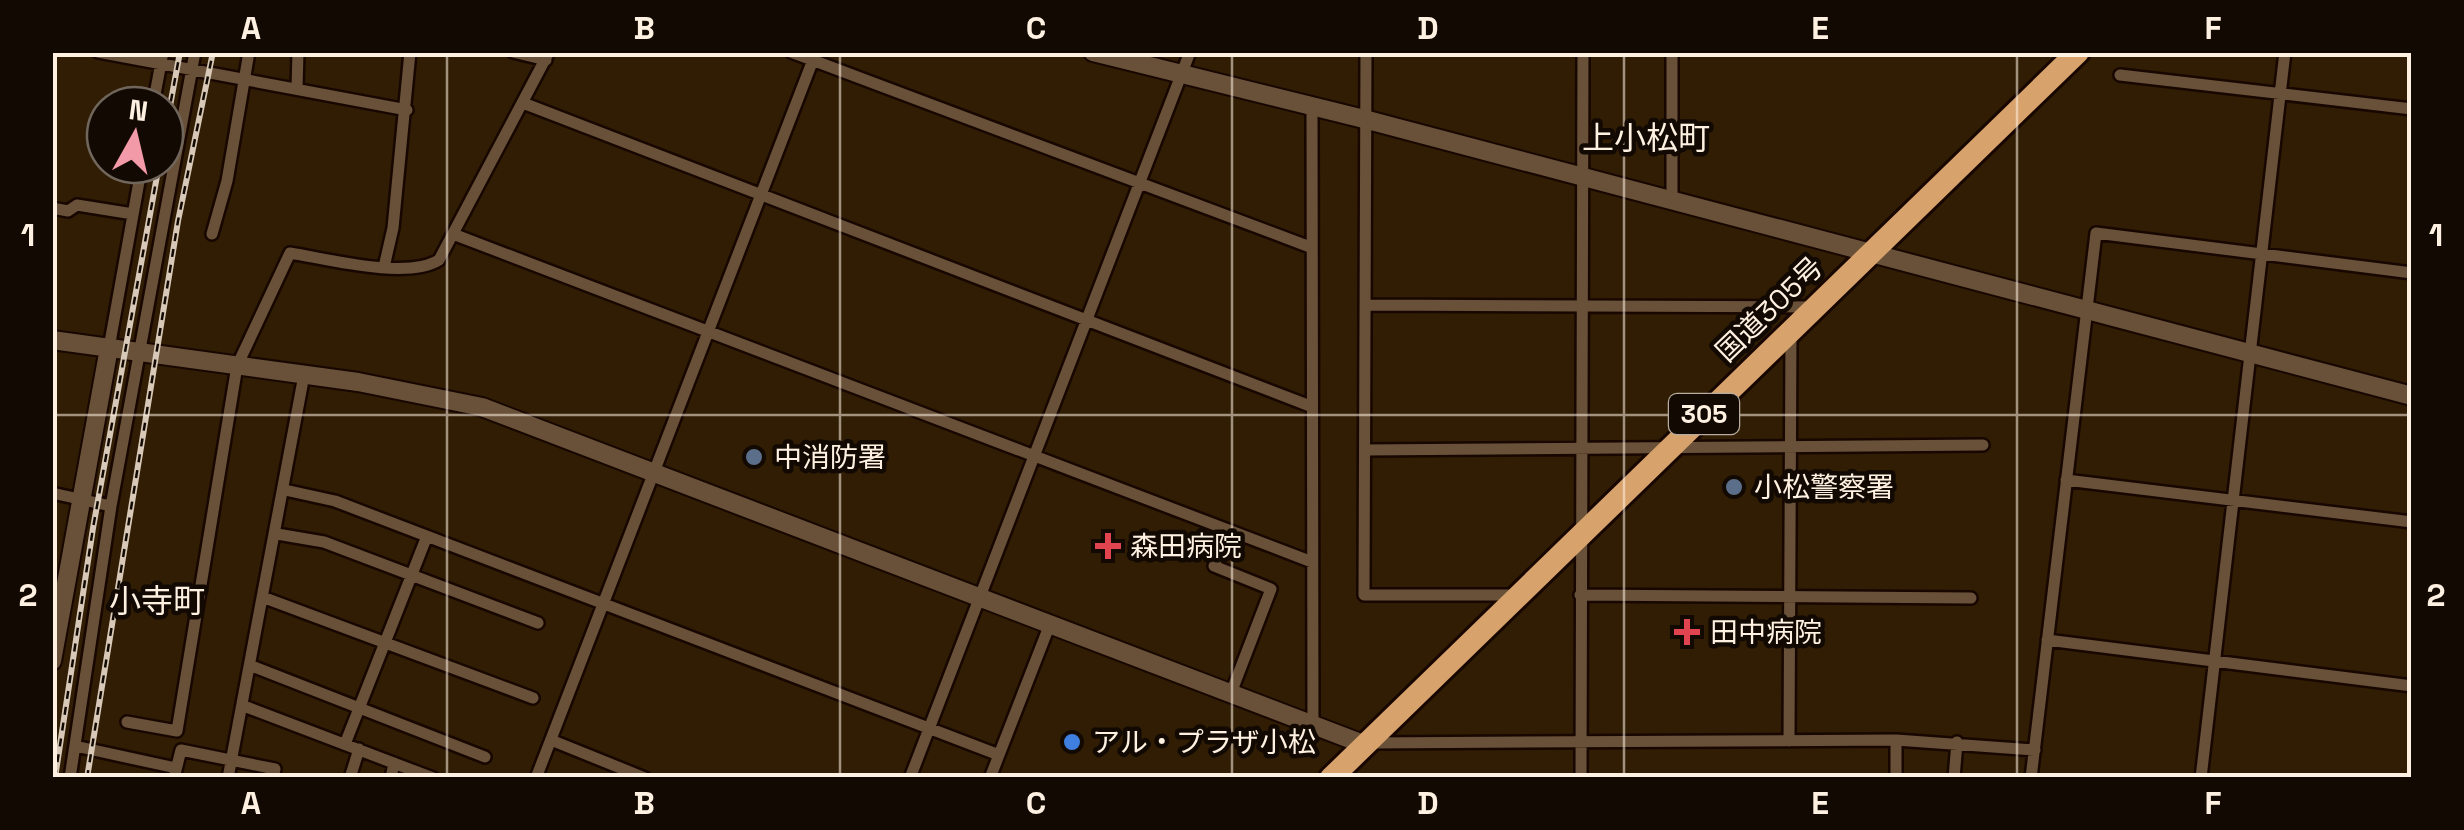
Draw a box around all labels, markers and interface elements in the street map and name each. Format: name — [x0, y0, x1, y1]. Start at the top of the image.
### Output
text: A — [241, 8, 261, 48]
text: B — [633, 8, 655, 48]
text: C — [1026, 8, 1046, 48]
text: D — [1417, 8, 1439, 48]
text: E — [1811, 8, 1829, 48]
text: F — [2204, 8, 2222, 48]
north arrow — [85, 85, 185, 185]
text: N — [127, 91, 150, 129]
district label: 上小松町 — [1582, 118, 1710, 158]
text: 1 — [21, 215, 35, 255]
text: 1 — [2429, 215, 2443, 255]
street label: 国道305号 — [1708, 249, 1830, 369]
road number: 305 — [1669, 394, 1739, 434]
place label: 中消防署 — [774, 439, 886, 475]
marker: 中消防署 — [743, 446, 765, 468]
place label: 小松警察署 — [1754, 469, 1894, 505]
marker: 小松警察署 — [1723, 476, 1745, 498]
place label: 森田病院 — [1130, 528, 1242, 564]
marker: 森田病院 — [1095, 533, 1121, 559]
text: 2 — [18, 575, 38, 615]
text: 2 — [2426, 575, 2446, 615]
district label: 小寺町 — [109, 581, 205, 621]
place label: 田中病院 — [1710, 614, 1822, 650]
marker: 田中病院 — [1674, 619, 1700, 645]
place label: アル・プラザ小松 — [1092, 724, 1316, 760]
marker: アル・プラザ小松 — [1061, 731, 1083, 753]
text: A — [241, 783, 261, 823]
text: B — [633, 783, 655, 823]
text: C — [1026, 783, 1046, 823]
text: D — [1417, 783, 1439, 823]
text: E — [1811, 783, 1829, 823]
text: F — [2204, 783, 2222, 823]

